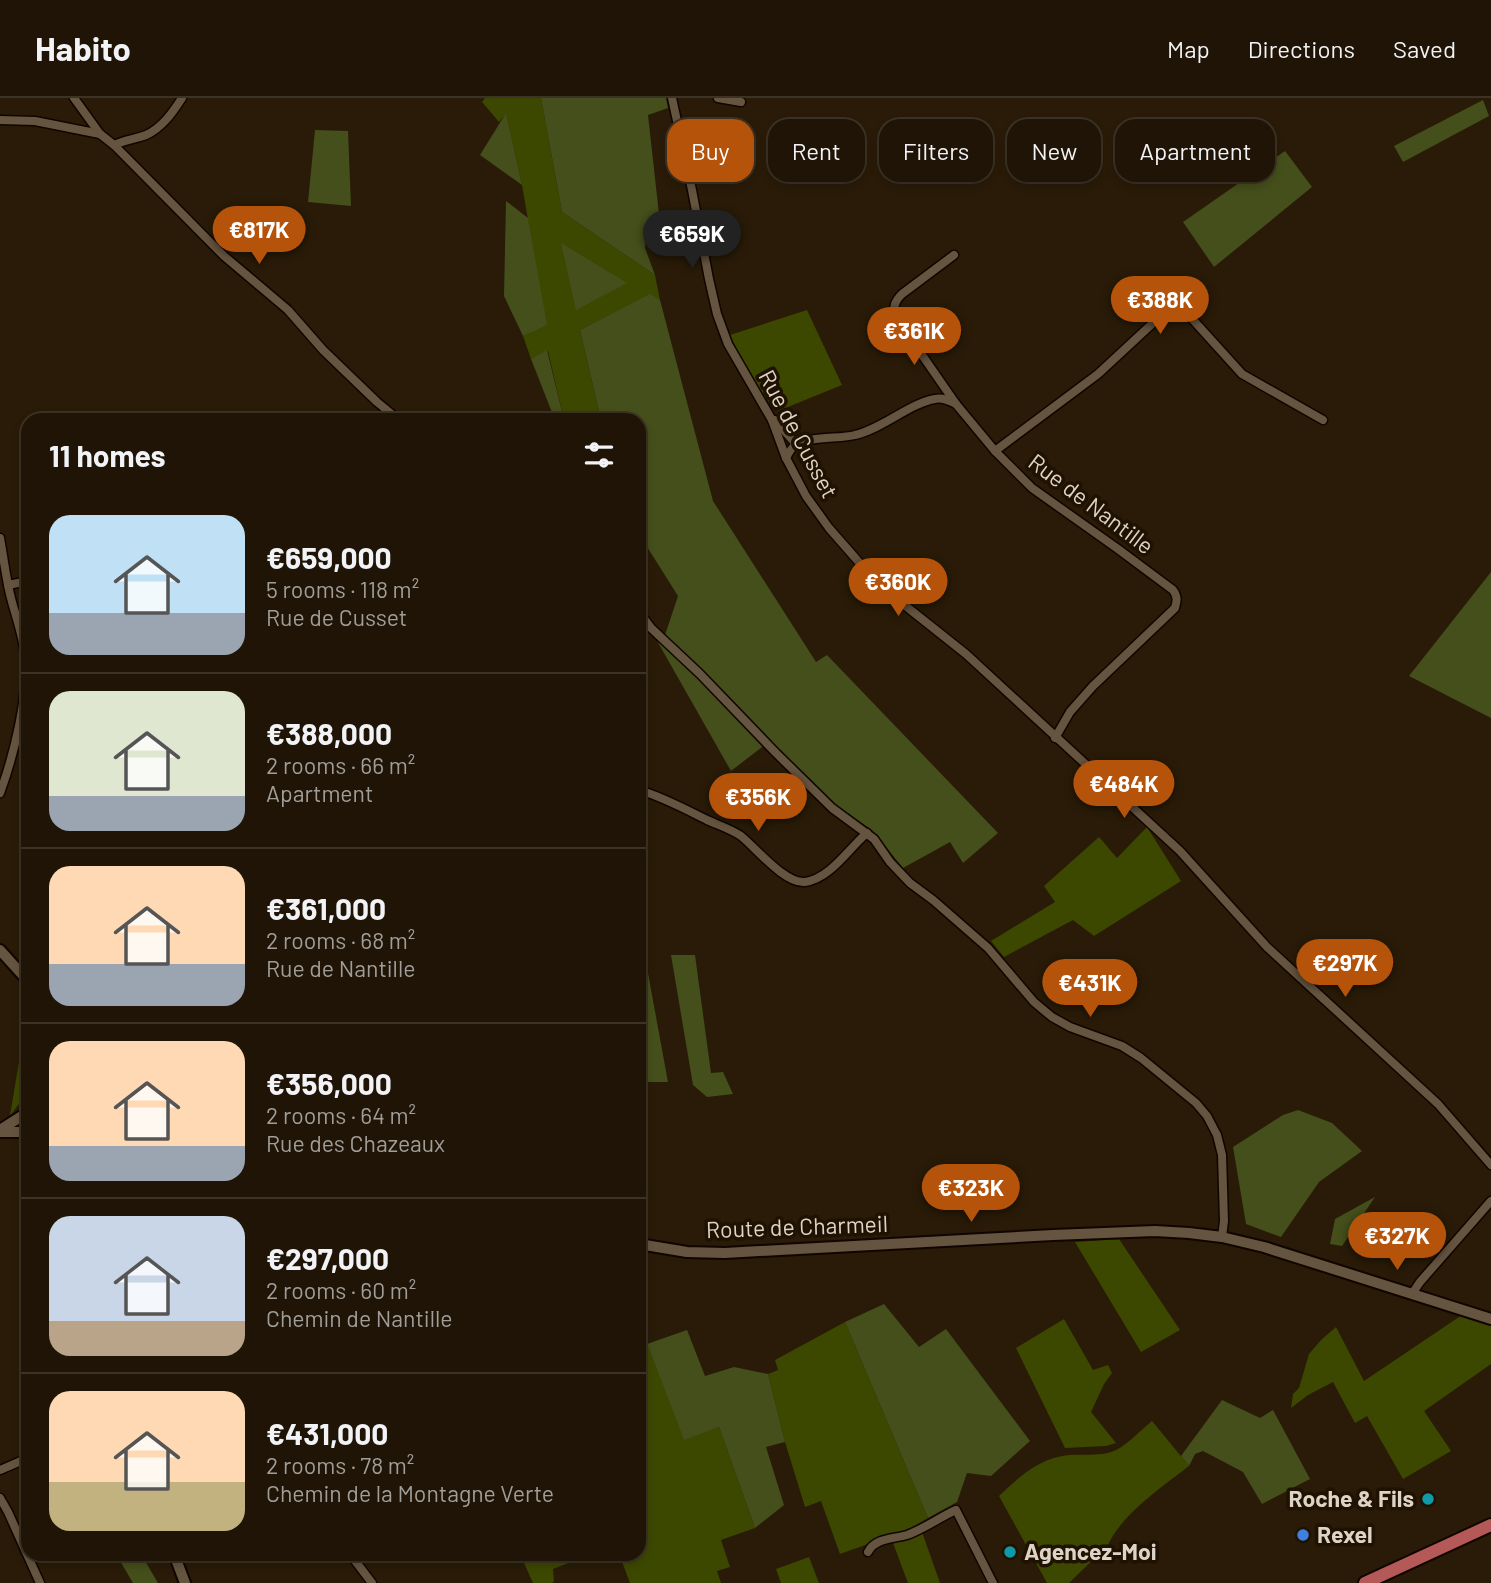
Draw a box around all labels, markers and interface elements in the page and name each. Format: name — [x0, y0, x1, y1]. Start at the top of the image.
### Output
text: Habito — [35, 28, 131, 68]
text: Map — [1167, 34, 1210, 63]
text: Directions — [1248, 34, 1355, 63]
text: Saved — [1393, 34, 1456, 63]
chip: Buy — [667, 119, 754, 182]
chip: Rent — [768, 119, 865, 182]
chip: Filters — [879, 119, 993, 182]
chip: New — [1007, 119, 1101, 182]
chip: Apartment — [1115, 119, 1275, 182]
pin: €817K — [210, 206, 308, 266]
pin: €659K — [643, 211, 741, 270]
text: €817K — [229, 215, 289, 243]
text: €659K — [659, 219, 725, 247]
pin: €388K — [1111, 276, 1209, 336]
text: €388K — [1127, 285, 1193, 313]
pin: €361K — [865, 308, 963, 367]
text: €361K — [883, 316, 945, 344]
street label: Rue de Cusset — [753, 365, 844, 502]
icon: filters — [580, 436, 618, 474]
text: 11 homes — [49, 437, 166, 473]
street label: Rue de Nantille — [1023, 447, 1160, 559]
text: €659,000 — [266, 539, 392, 575]
icon: home — [105, 543, 189, 627]
pin: €360K — [849, 559, 947, 618]
text: €360K — [865, 567, 931, 595]
text: 5 rooms · 118 m² — [266, 575, 419, 603]
text: Rue de Cusset — [266, 603, 407, 631]
text: €388,000 — [266, 715, 392, 751]
icon: home — [105, 719, 189, 803]
text: 2 rooms · 66 m² — [266, 751, 415, 779]
pin: €484K — [1075, 760, 1173, 820]
text: €484K — [1089, 769, 1159, 797]
pin: €356K — [709, 774, 807, 833]
text: Apartment — [266, 779, 373, 807]
text: €356K — [725, 782, 791, 810]
text: €361,000 — [266, 890, 386, 926]
icon: home — [105, 894, 189, 978]
text: 2 rooms · 68 m² — [266, 926, 415, 954]
pin: €297K — [1296, 940, 1394, 999]
text: €297K — [1312, 948, 1378, 976]
text: Rue de Nantille — [266, 954, 415, 982]
pin: €431K — [1041, 960, 1139, 1019]
text: €431K — [1058, 968, 1122, 996]
text: €356,000 — [266, 1065, 392, 1101]
icon: home — [105, 1069, 189, 1153]
text: 2 rooms · 64 m² — [266, 1101, 416, 1129]
text: Rue des Chazeaux — [266, 1129, 445, 1157]
pin: €323K — [922, 1164, 1020, 1224]
text: €323K — [938, 1173, 1004, 1201]
street label: Route de Charmeil — [706, 1209, 888, 1243]
pin: €327K — [1348, 1212, 1446, 1272]
text: €327K — [1364, 1221, 1430, 1249]
text: €297,000 — [266, 1240, 389, 1276]
icon: home — [105, 1244, 189, 1328]
text: 2 rooms · 60 m² — [266, 1276, 416, 1304]
text: Chemin de Nantille — [266, 1304, 453, 1332]
text: €431,000 — [266, 1415, 388, 1451]
icon: home — [105, 1419, 189, 1503]
text: 2 rooms · 78 m² — [266, 1451, 414, 1479]
text: Chemin de la Montagne Verte — [266, 1479, 554, 1507]
place label: Roche & Fils — [1288, 1484, 1414, 1512]
marker: Roche & Fils — [1420, 1491, 1436, 1507]
place label: Rexel — [1317, 1520, 1373, 1548]
marker: Rexel — [1295, 1527, 1311, 1543]
place label: Agencez-Moi — [1024, 1537, 1157, 1565]
marker: Agencez-Moi — [1002, 1544, 1018, 1560]

